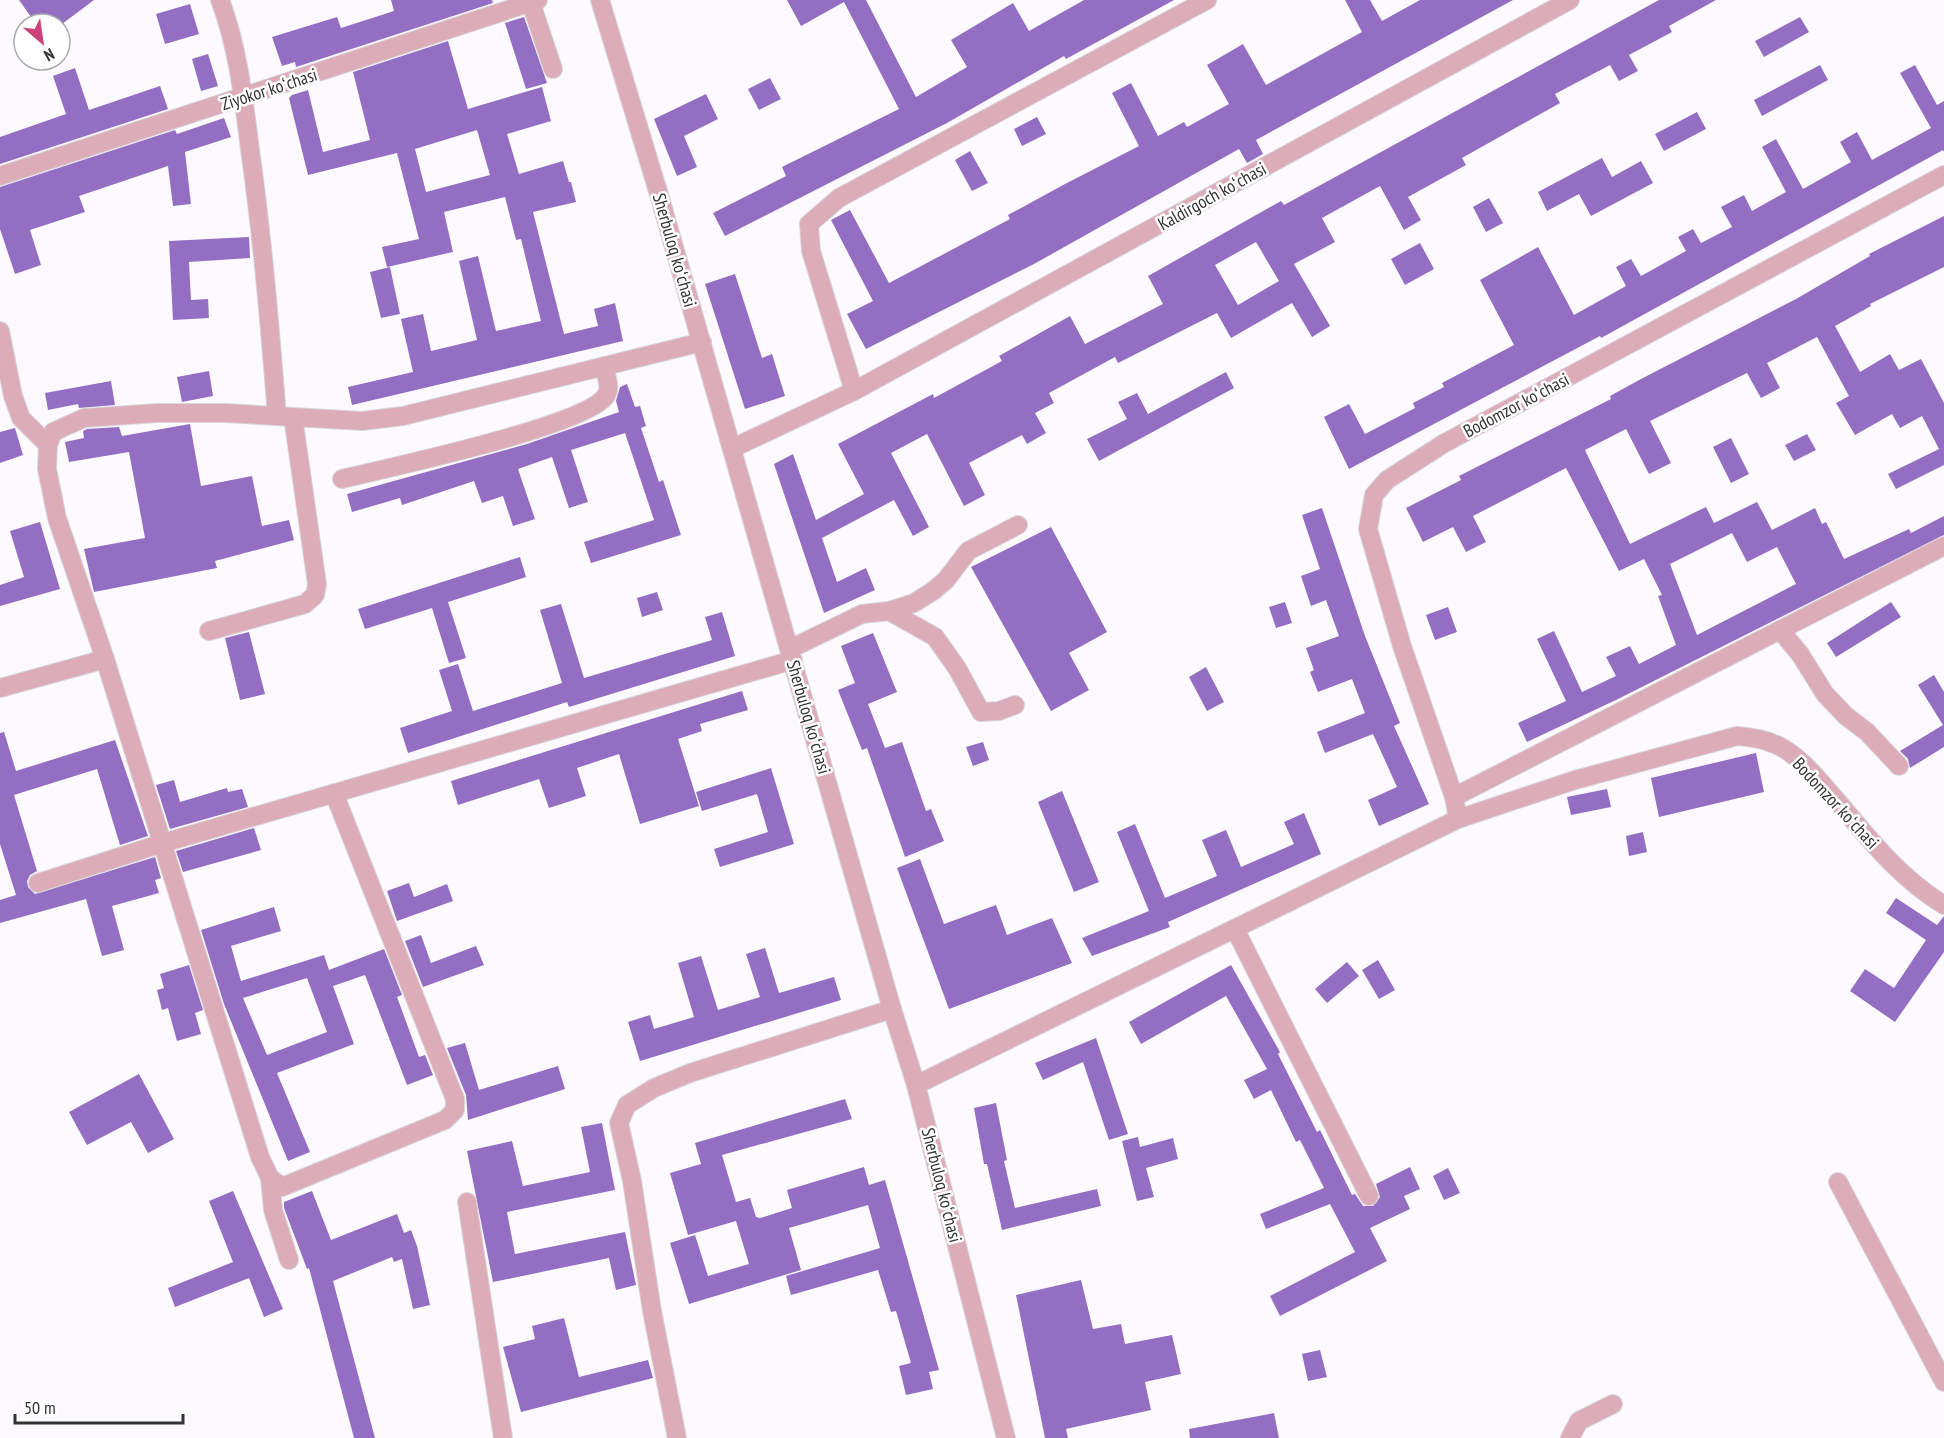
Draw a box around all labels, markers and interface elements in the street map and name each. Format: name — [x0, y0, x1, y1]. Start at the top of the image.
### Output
north arrow — [12, 12, 72, 72]
text: N — [41, 44, 58, 66]
street label: Ziyokor koʻchasi — [218, 63, 320, 115]
street label: Kaldirgoch koʻchasi — [1154, 157, 1270, 235]
street label: Sherbuloq koʻchasi — [648, 190, 702, 310]
street label: Bodomzor koʻchasi — [1459, 368, 1573, 442]
street label: Sherbuloq koʻchasi — [782, 657, 836, 777]
street label: Bodomzor koʻchasi — [1788, 753, 1884, 853]
street label: Sherbuloq koʻchasi — [917, 1125, 967, 1245]
scale bar — [15, 1387, 183, 1425]
text: 50 m — [24, 1396, 56, 1419]

